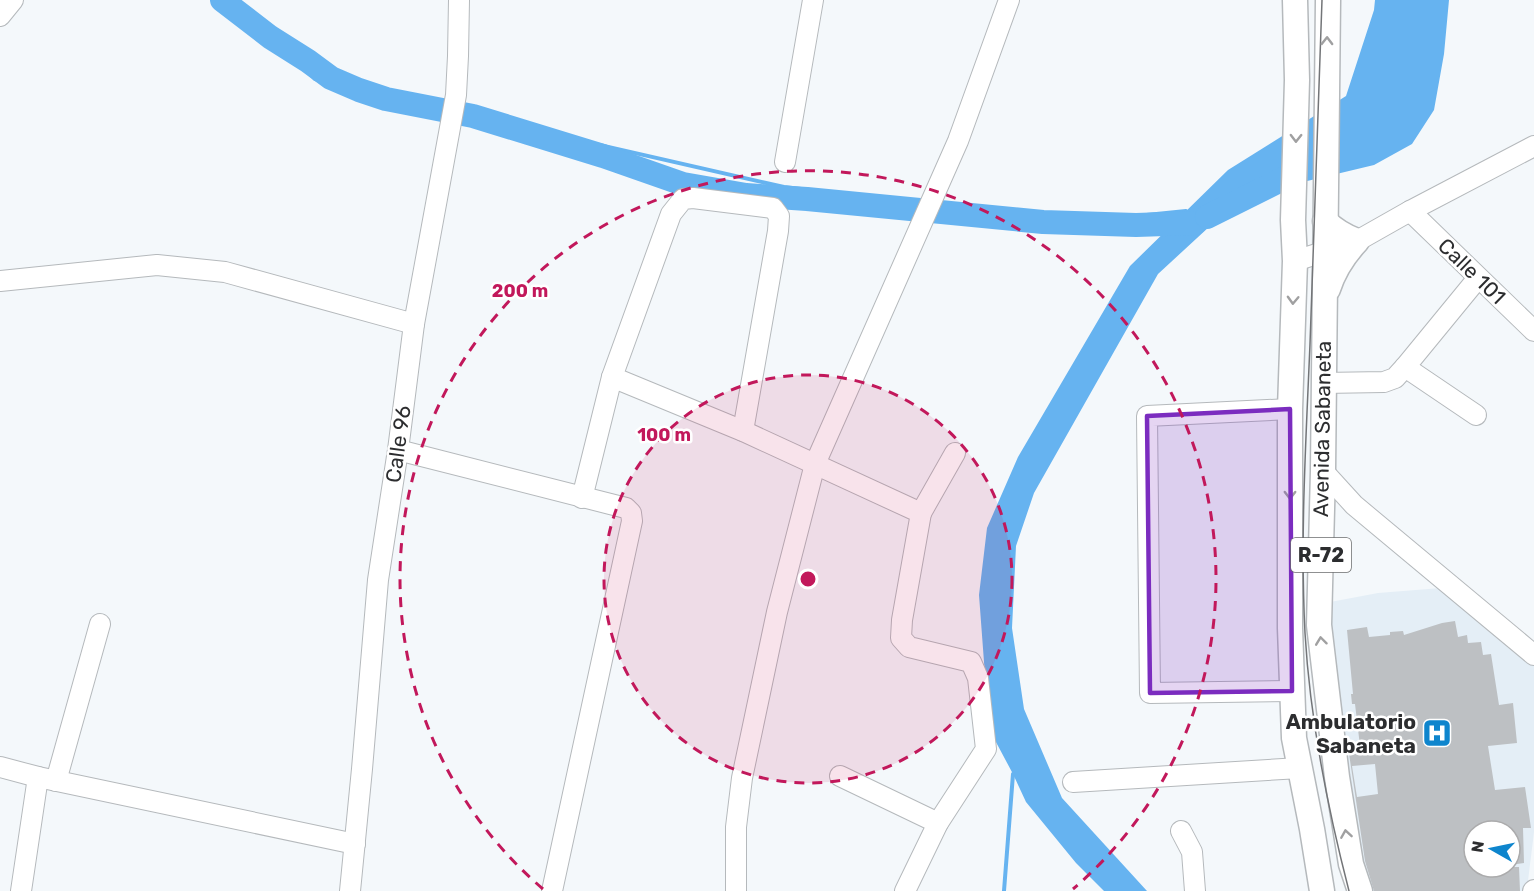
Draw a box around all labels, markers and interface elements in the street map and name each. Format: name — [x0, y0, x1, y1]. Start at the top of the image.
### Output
one-way arrow — [1321, 36, 1333, 45]
one-way arrow — [1289, 134, 1302, 143]
street label: Calle 101 — [1433, 233, 1511, 309]
text: 200 m — [492, 280, 548, 302]
one-way arrow — [1287, 295, 1300, 304]
street label: Avenida Sabaneta — [1308, 341, 1336, 517]
street label: Calle 96 — [380, 404, 416, 484]
text: 100 m — [637, 424, 691, 446]
one-way arrow — [1284, 490, 1296, 499]
road number: R-72 — [1291, 538, 1351, 572]
centre of rings — [798, 569, 818, 589]
one-way arrow — [1315, 636, 1328, 645]
place label: Ambulatorio Sabaneta — [1286, 709, 1416, 758]
hospital icon: Ambulatorio Sabaneta — [1421, 717, 1453, 749]
north arrow — [1462, 819, 1522, 879]
one-way arrow — [1341, 830, 1353, 839]
text: N — [1467, 840, 1488, 854]

